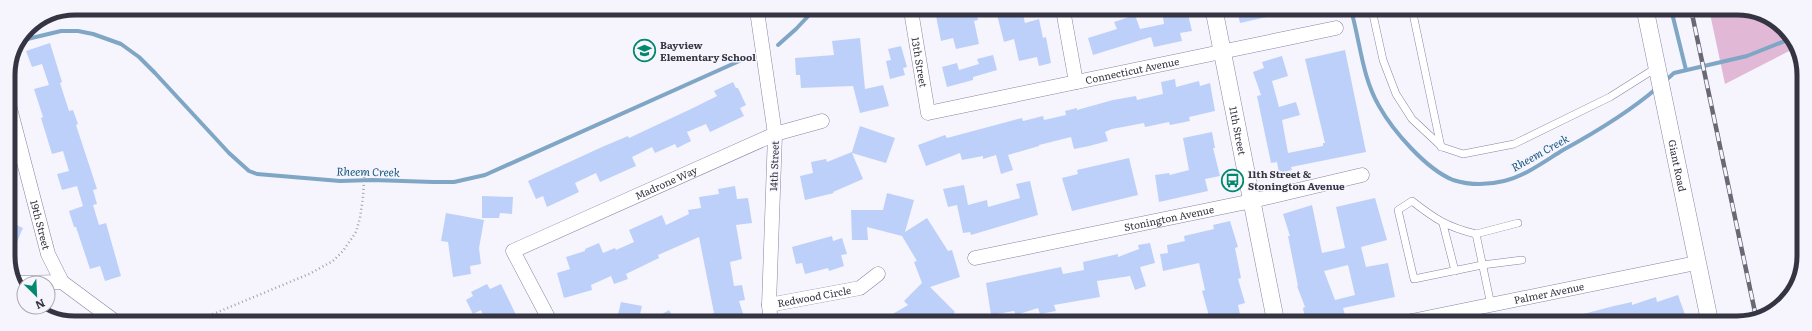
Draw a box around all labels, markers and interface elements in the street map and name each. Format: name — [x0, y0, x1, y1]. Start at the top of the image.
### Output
street label: 13th Street — [908, 36, 932, 89]
place label: Bayview Elementary School — [660, 37, 756, 64]
school or university icon: Bayview Elementary School — [631, 38, 657, 64]
street label: Connecticut Avenue — [1084, 53, 1180, 87]
street label: 11th Street — [1226, 105, 1251, 156]
water label: Rheem Creek — [1508, 130, 1571, 175]
street label: Giant Road — [1665, 138, 1691, 193]
street label: 14th Street — [765, 141, 782, 191]
water label: Rheem Creek — [336, 162, 400, 180]
street label: Madrone Way — [632, 162, 700, 203]
place label: 11th Street & Stonington Avenue — [1248, 166, 1345, 193]
bus stop icon: 11th Street & Stonington Avenue — [1220, 167, 1246, 193]
street label: 19th Street — [27, 198, 55, 251]
street label: Stonington Avenue — [1123, 201, 1215, 234]
north arrow — [16, 275, 56, 315]
street label: Palmer Avenue — [1512, 278, 1585, 307]
street label: Redwood Circle — [776, 282, 852, 310]
text: N — [33, 296, 48, 314]

